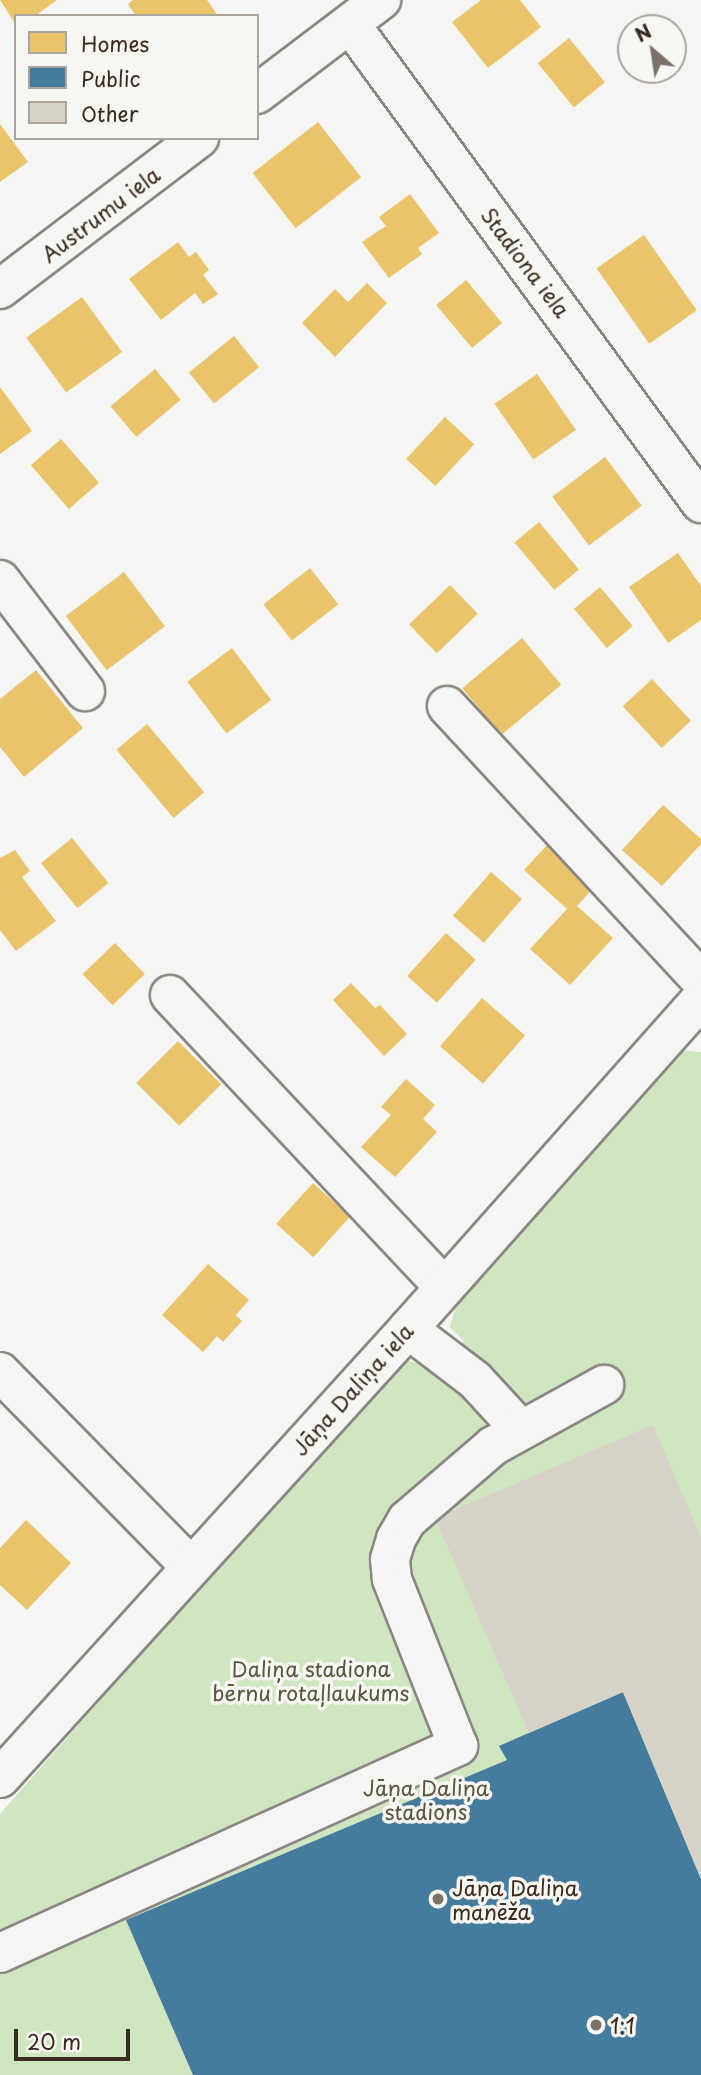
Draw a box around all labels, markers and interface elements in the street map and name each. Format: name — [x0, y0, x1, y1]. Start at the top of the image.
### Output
legend — [14, 14, 259, 140]
north arrow — [617, 14, 687, 84]
text: N — [629, 16, 656, 48]
text: Homes — [81, 27, 149, 59]
text: Public — [81, 62, 141, 94]
text: Other — [81, 97, 139, 129]
street label: Austrumu iela — [36, 161, 164, 267]
street label: Stadiona iela — [476, 202, 576, 322]
street label: Jāņa Daliņa iela — [287, 1319, 417, 1459]
park label: Daliņa stadiona bērnu rotaļlaukums — [212, 1655, 410, 1705]
park label: Jāņa Daliņa stadions — [364, 1774, 488, 1824]
place label: Jāņa Daliņa manēža — [452, 1874, 576, 1924]
marker: Jāņa Daliņa manēža — [430, 1891, 446, 1907]
place label: 1:1 — [610, 2012, 635, 2038]
scale bar — [18, 2016, 133, 2060]
marker: 1:1 — [588, 2017, 604, 2033]
text: 20 m — [27, 2025, 81, 2057]

